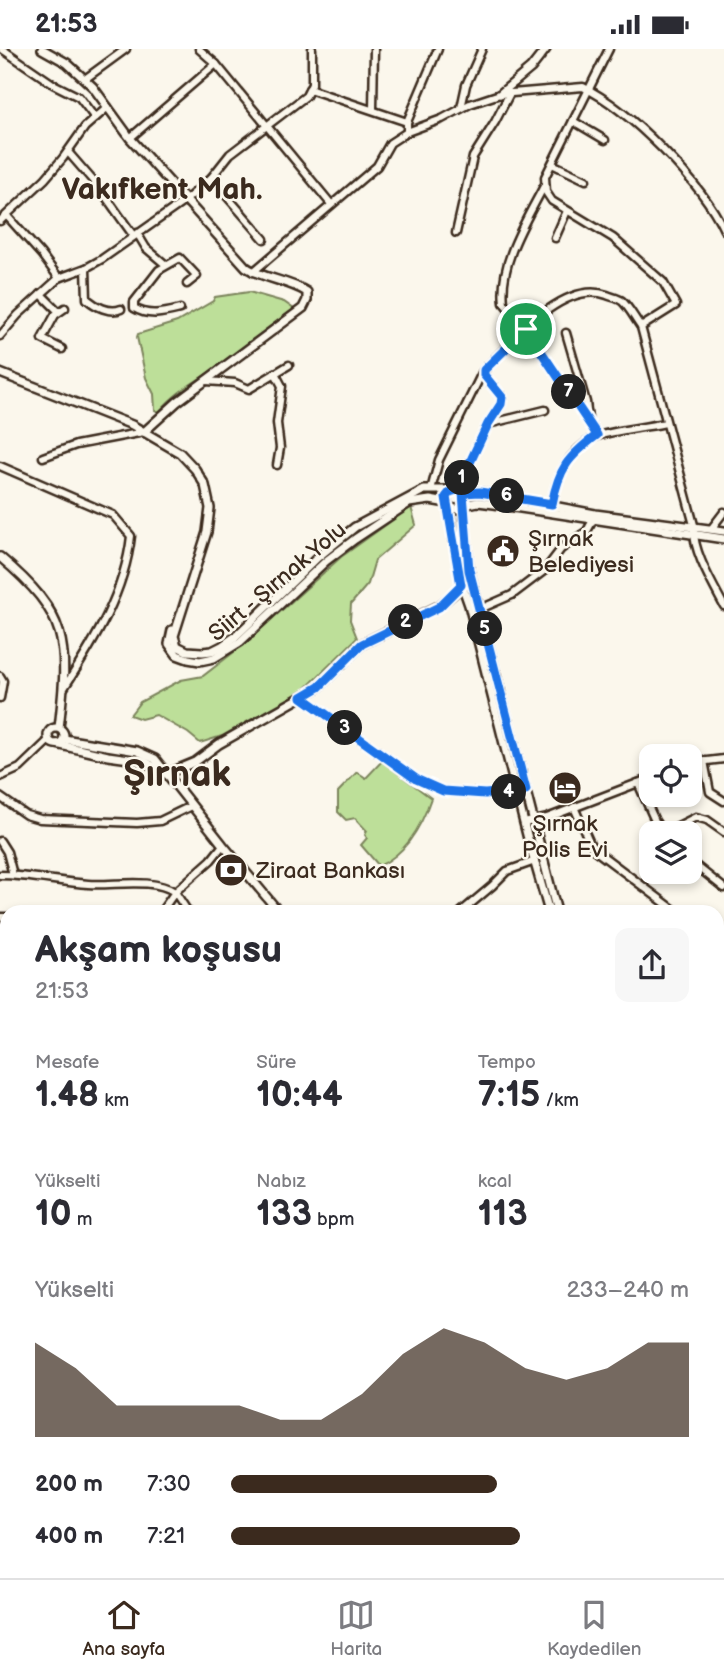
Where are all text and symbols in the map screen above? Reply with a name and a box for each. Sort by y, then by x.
text: 21:53 [35,9,97,40]
district label: Vakıfkent Mah. [62,172,263,208]
pin [496,299,556,359]
icon: arrive [507,310,545,348]
pin: 7 [552,375,586,409]
text: 7 [563,380,574,403]
pin: 1 [444,461,480,495]
text: 1 [458,466,466,489]
pin: 6 [490,479,524,513]
text: 6 [501,484,512,507]
street label: Siirt - Şırnak Yolu [203,516,352,647]
place label: Şırnak Belediyesi [528,525,634,579]
public building icon: Şırnak Belediyesi [484,532,522,570]
pin: 2 [388,605,424,639]
text: 2 [400,610,411,633]
pin: 5 [468,611,503,647]
text: 5 [479,617,490,640]
pin: 3 [328,711,362,745]
text: 3 [339,716,350,739]
map controls [639,744,702,884]
button: locate [639,744,702,807]
district label: Şırnak [123,753,231,797]
hotel icon: Şırnak Polis Evi [546,769,584,807]
pin: 4 [491,775,526,809]
text: 4 [503,780,514,803]
place label: Şırnak Polis Evi [522,810,608,864]
button: layers [639,821,702,884]
bank icon: Ziraat Bankası [212,851,250,889]
place label: Ziraat Bankası [255,857,405,885]
text: Akşam koşusu [35,928,282,973]
button: share [615,928,689,1002]
text: 21:53 [35,977,89,1005]
text: Mesafe [35,1051,99,1074]
text: Süre [256,1051,296,1074]
text: Tempo [478,1051,536,1074]
text: 1.48 [35,1074,99,1117]
text: 10:44 [256,1074,343,1117]
text: 7:15 [478,1074,540,1117]
text: km [99,1089,129,1112]
text: /km [540,1089,579,1112]
text: Yükselti [35,1170,100,1193]
text: Nabız [256,1170,306,1193]
text: kcal [478,1170,512,1193]
text: 10 [35,1193,72,1236]
text: 133 [256,1193,312,1236]
text: 113 [478,1193,528,1236]
text: m [72,1208,92,1231]
text: bpm [312,1208,355,1231]
text: Yükselti [35,1276,114,1304]
text: 233–240 m [566,1276,689,1304]
text: 200 m [35,1470,103,1498]
text: 7:30 [147,1470,191,1498]
text: 400 m [35,1522,103,1550]
text: 7:21 [147,1522,185,1550]
tab: Ana sayfa [82,1596,165,1661]
tab: Harita [330,1596,382,1661]
tab: Kaydedilen [547,1596,642,1661]

